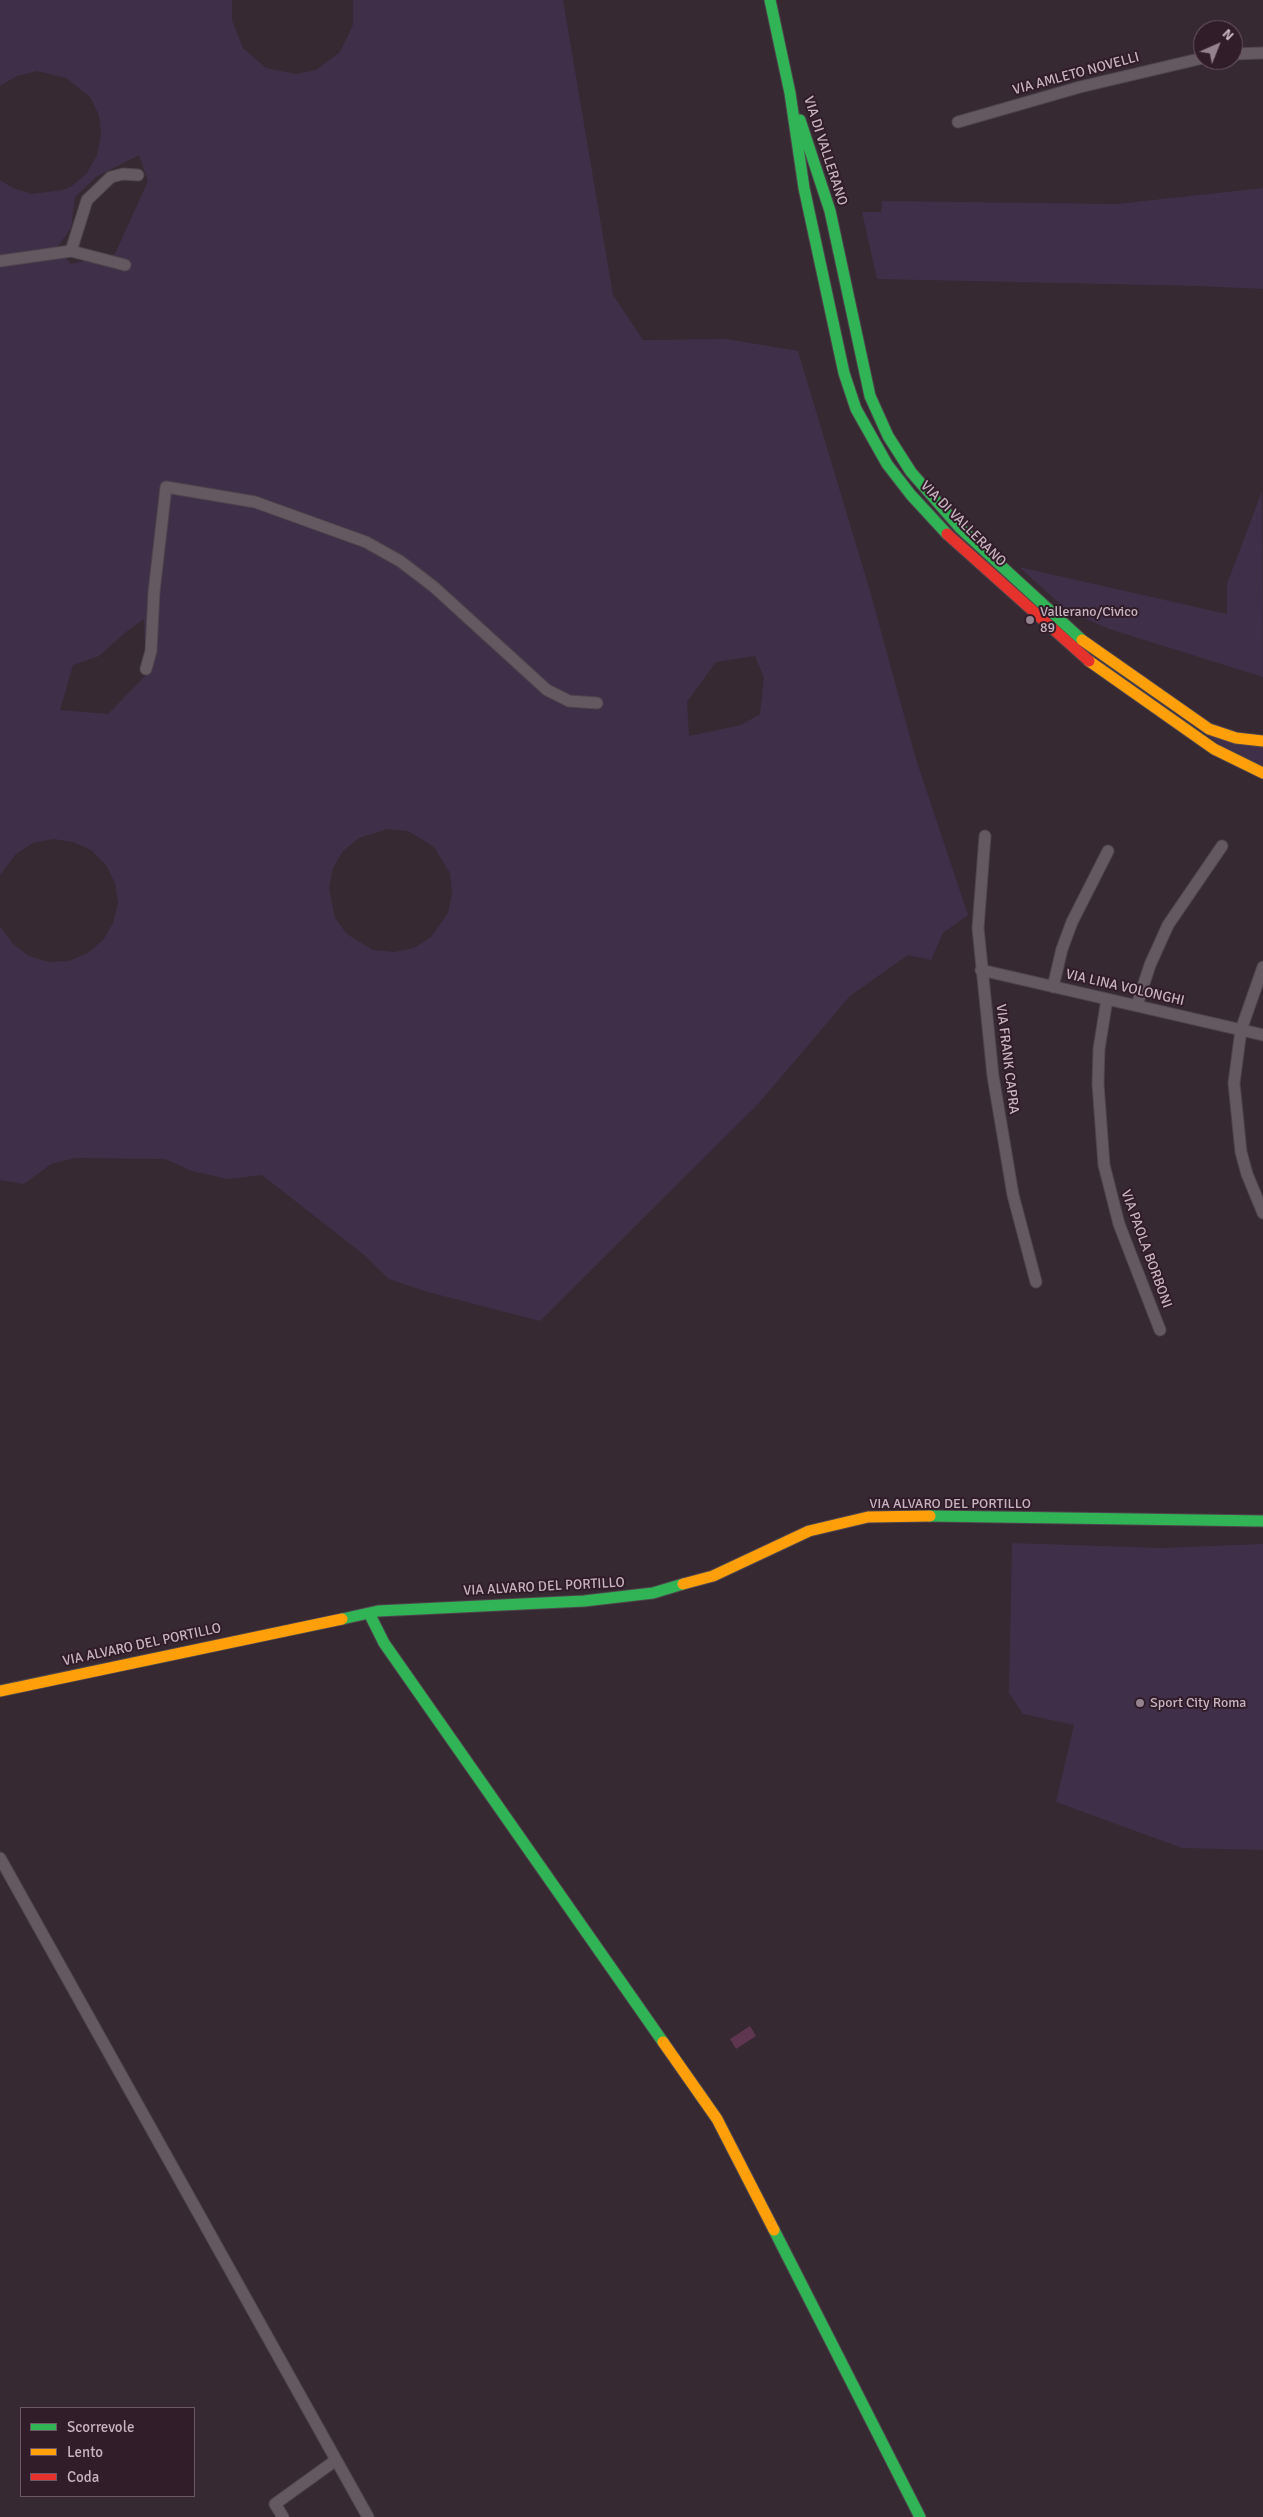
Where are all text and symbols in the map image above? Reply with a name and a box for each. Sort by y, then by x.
north arrow [1193,20,1243,70]
text: N [1219,25,1237,44]
street label: VIA AMLETO NOVELLI [1011,49,1141,99]
street label: VIA DI VALLERANO [799,94,851,208]
street label: VIA DI VALLERANO [917,478,1009,570]
place label: Vallerano/Civico 89 [1040,604,1138,636]
marker: Vallerano/Civico 89 [1024,614,1036,626]
street label: VIA LINA VOLONGHI [1064,966,1186,1010]
street label: VIA FRANK CAPRA [992,1003,1022,1115]
street label: VIA PAOLA BORBONI [1117,1188,1175,1310]
street label: VIA ALVARO DEL PORTILLO [869,1496,1031,1512]
street label: VIA ALVARO DEL PORTILLO [463,1574,625,1600]
street label: VIA ALVARO DEL PORTILLO [61,1620,223,1670]
place label: Sport City Roma [1150,1695,1246,1711]
marker: Sport City Roma [1134,1697,1146,1709]
legend [20,2407,195,2497]
text: Scorrevole [67,2418,134,2436]
text: Lento [67,2443,103,2461]
text: Coda [67,2468,99,2486]

